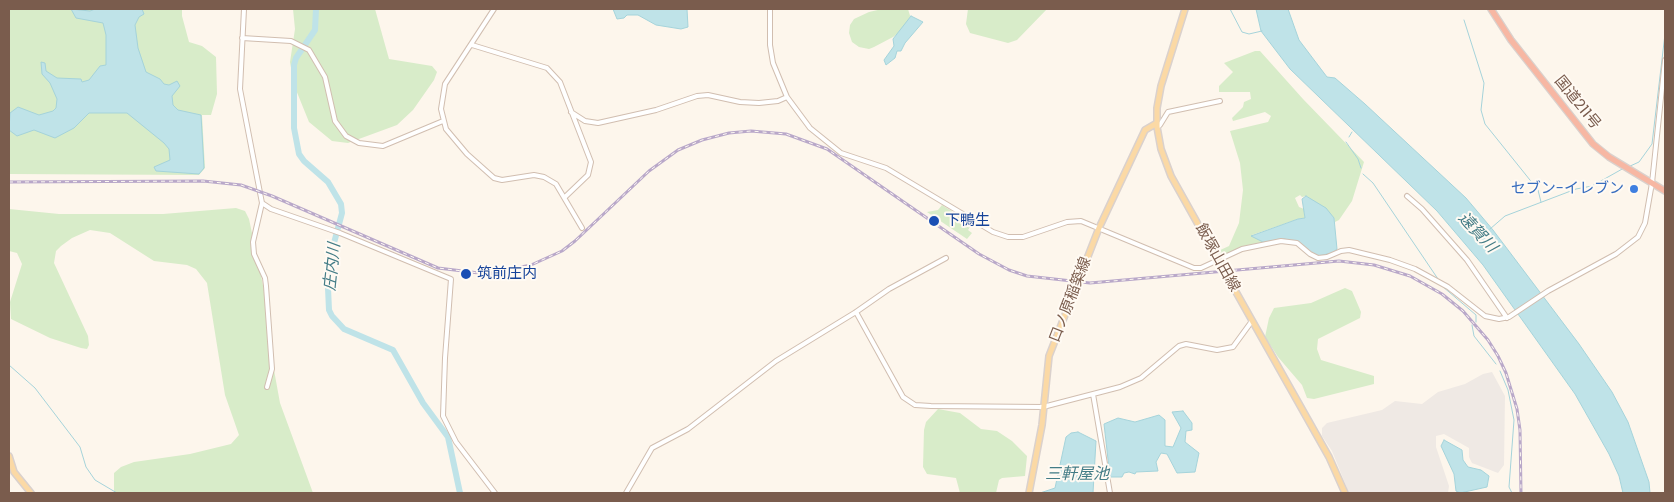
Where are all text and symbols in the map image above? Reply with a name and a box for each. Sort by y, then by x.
street label: 国道211号 [1550,73,1604,133]
place label: セブン-イレブン [1511,180,1624,198]
marker: セブン-イレブン [1628,183,1640,195]
water label: 遠賀川 [1454,209,1500,257]
place label: 下鴨生 [945,212,990,230]
marker: 下鴨生 [927,214,941,228]
street label: 飯塚山田線 [1191,221,1243,295]
water label: 庄内川 [321,242,345,292]
street label: 口ノ原稲築線 [1046,255,1096,345]
place label: 筑前庄内 [477,265,537,283]
marker: 筑前庄内 [459,267,473,281]
water label: 三軒屋池 [1045,465,1109,485]

